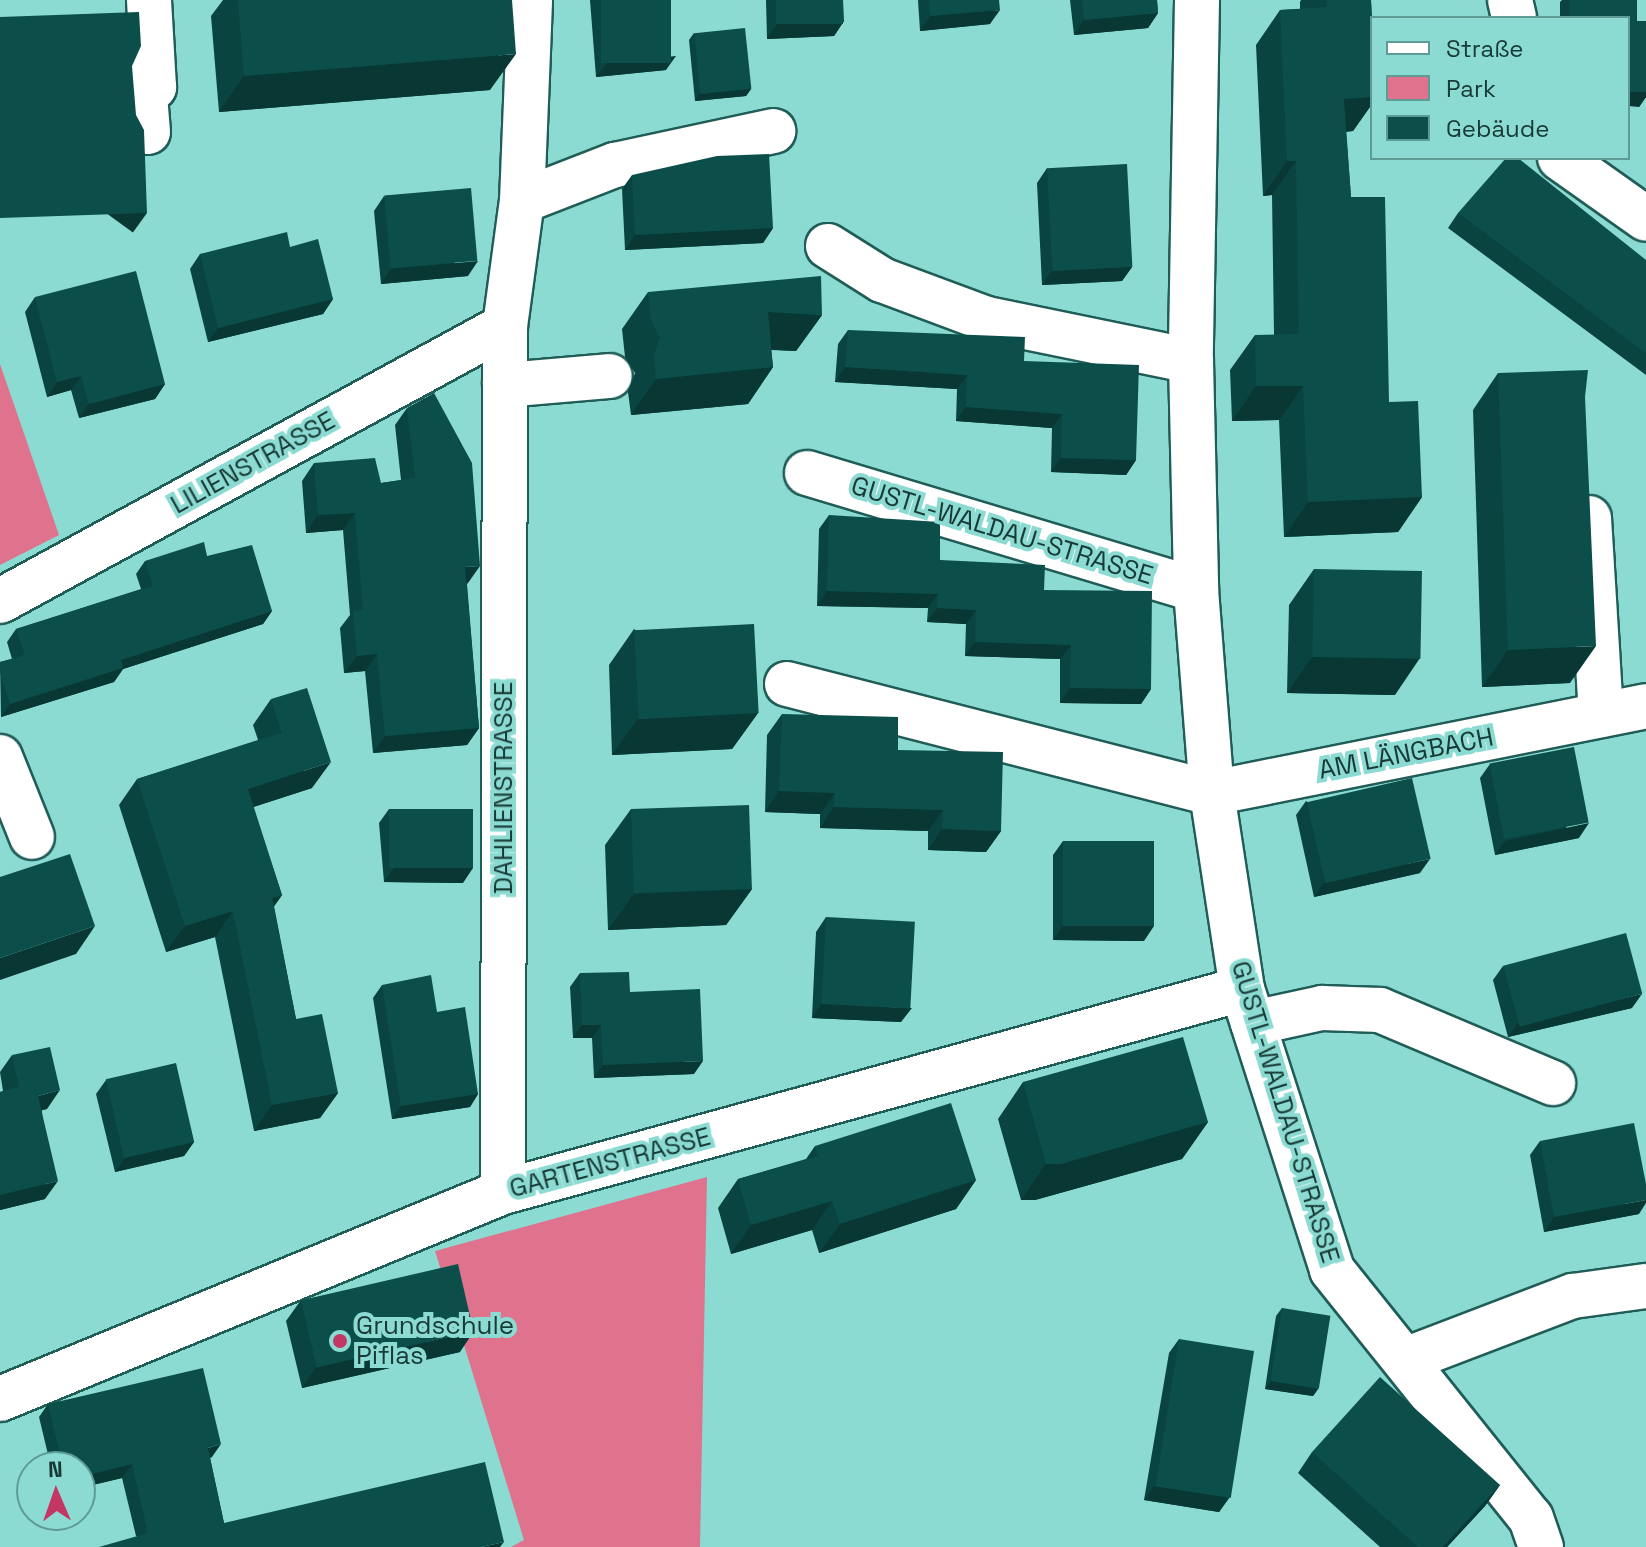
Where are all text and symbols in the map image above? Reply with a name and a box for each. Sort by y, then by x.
legend [1370,16,1630,160]
text: Straße [1446,33,1523,64]
text: Park [1446,73,1496,104]
text: Gebäude [1446,113,1549,144]
street label: LILIENSTRASSE [166,405,340,521]
street label: GUSTL-WALDAU-STRASSE [847,470,1157,592]
street label: DAHLIENSTRASSE [488,682,520,894]
street label: AM LÄNGBACH [1316,722,1496,786]
street label: GUSTL-WALDAU-STRASSE [1224,957,1346,1267]
street label: GARTENSTRASSE [506,1121,714,1205]
place label: Grundschule Piflas [356,1310,514,1372]
marker: Grundschule Piflas [331,1332,349,1350]
north arrow [16,1451,96,1531]
text: N [47,1455,63,1483]

